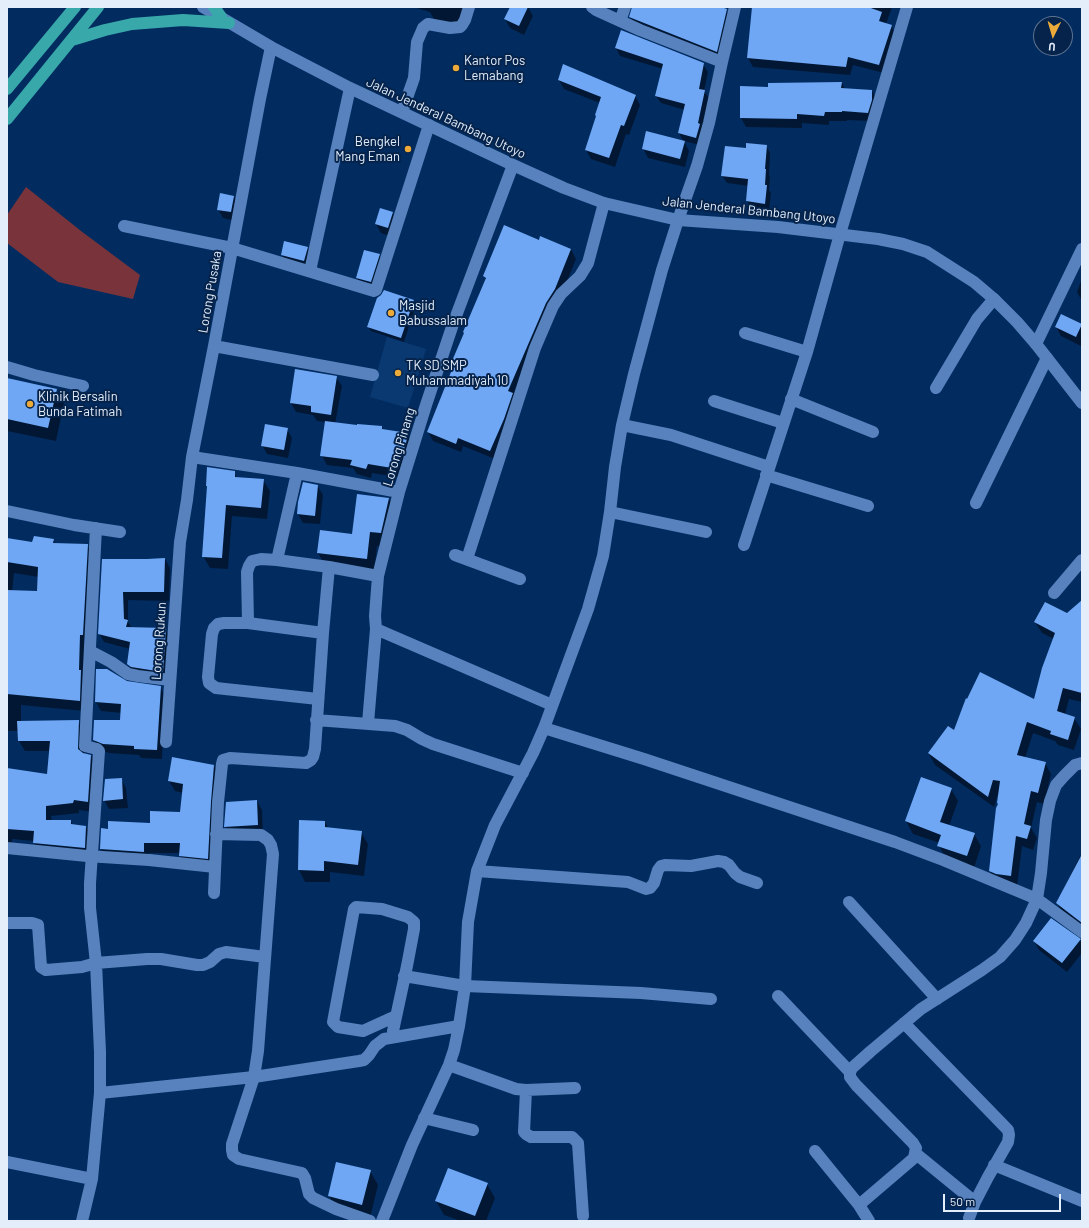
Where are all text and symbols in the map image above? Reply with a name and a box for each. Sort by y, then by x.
north arrow [1033,16,1073,56]
text: U [1048,41,1056,54]
place label: Kantor Pos Lemabang [464,53,525,84]
marker: Kantor Pos Lemabang [451,63,461,73]
street label: Jalan Jenderal Bambang Utoyo [364,74,528,162]
place label: Bengkel Mang Eman [335,134,400,165]
marker: Bengkel Mang Eman [403,144,413,154]
street label: Jalan Jenderal Bambang Utoyo [662,193,836,227]
street label: Lorong Pusaka [195,250,225,334]
place label: Masjid Babussalam [399,298,467,329]
marker: Masjid Babussalam [386,308,396,318]
place label: TK SD SMP Muhammadiyah 10 [406,358,508,389]
marker: TK SD SMP Muhammadiyah 10 [393,368,403,378]
place label: Klinik Bersalin Bunda Fatimah [38,389,122,420]
marker: Klinik Bersalin Bunda Fatimah [25,399,35,409]
street label: Lorong Pinang [380,406,418,488]
street label: Lorong Rukun [148,601,170,681]
scale bar [945,1186,1063,1212]
text: 50 m [950,1194,975,1208]

